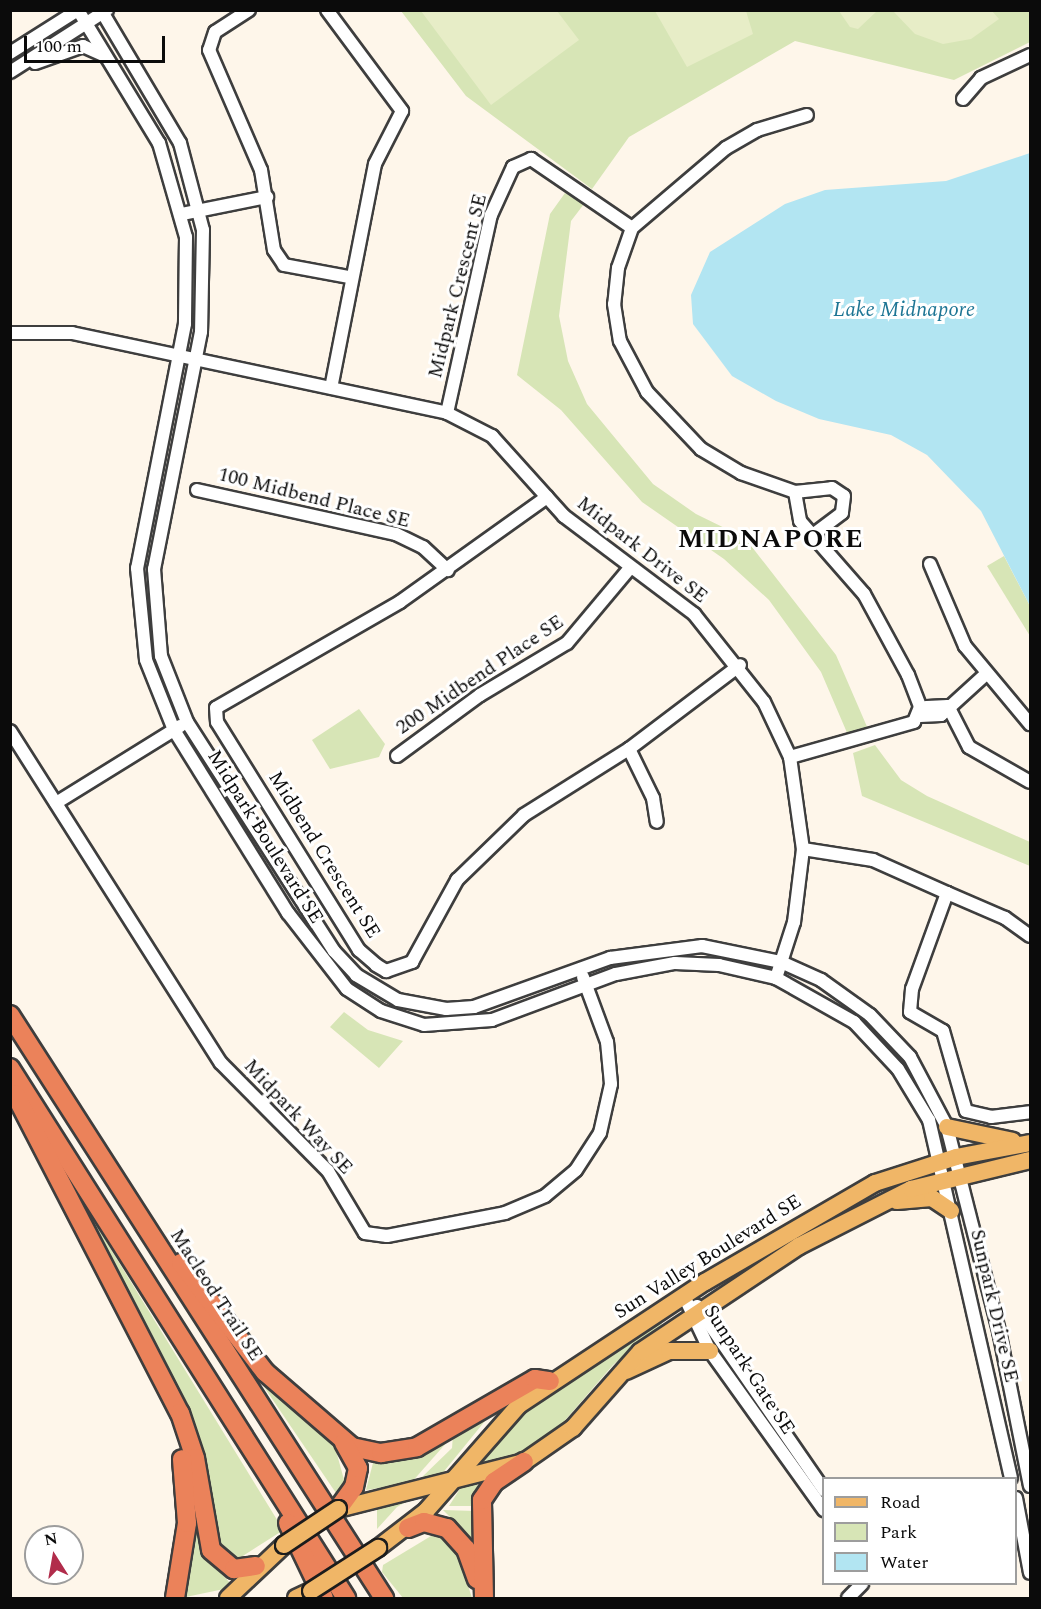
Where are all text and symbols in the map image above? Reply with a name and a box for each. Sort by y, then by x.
scale bar [27,24,168,62]
text: 100 m [35,33,82,60]
street label: Midpark Crescent SE [423,191,493,381]
water label: Lake Midnapore [833,297,975,323]
street label: 100 Midbend Place SE [216,463,412,533]
street label: Midpark Drive SE [572,491,712,609]
district label: MIDNAPORE [678,524,864,556]
street label: 200 Midbend Place SE [392,610,568,740]
street label: Midpark Boulevard SE [202,746,328,928]
street label: Midbend Crescent SE [263,767,385,943]
street label: Midpark Way SE [238,1054,358,1180]
street label: Sun Valley Boulevard SE [610,1190,806,1324]
street label: Macleod Trail SE [164,1224,268,1366]
street label: Sunpark Drive SE [965,1227,1023,1385]
street label: Sunpark Gate SE [698,1301,800,1439]
legend [822,1477,1017,1585]
text: Road [880,1489,921,1516]
text: Park [880,1519,917,1546]
north arrow [24,1525,84,1585]
text: N [42,1526,60,1552]
text: Water [880,1549,928,1576]

